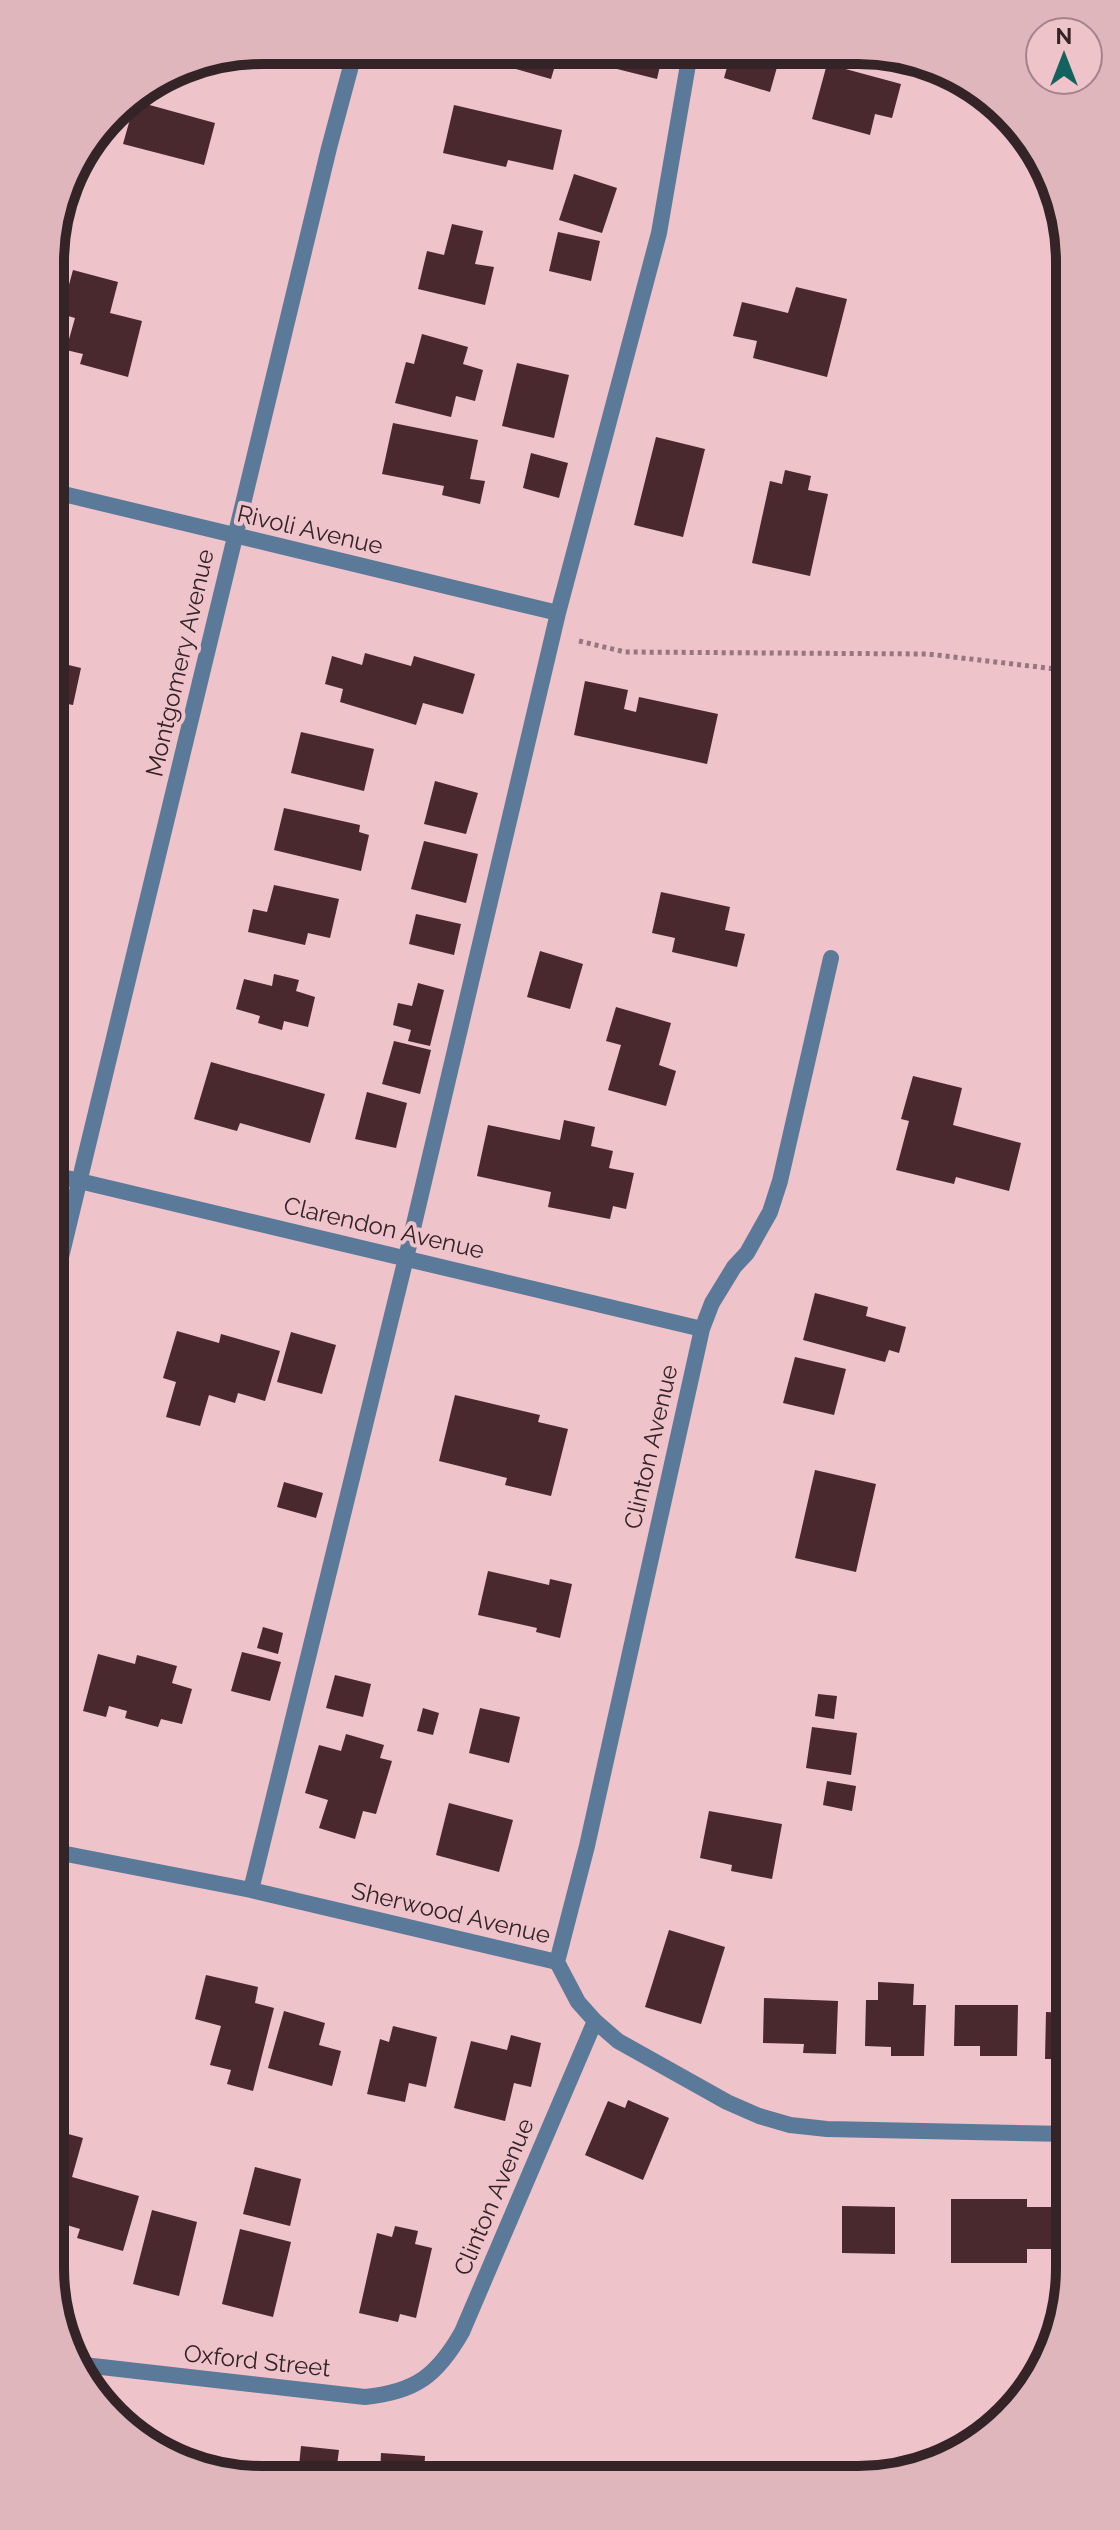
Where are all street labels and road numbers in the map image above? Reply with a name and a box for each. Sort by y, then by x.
street label: Rivoli Avenue [234,499,386,560]
street label: Montgomery Avenue [139,546,220,779]
street label: Clarendon Avenue [281,1190,487,1265]
street label: Clinton Avenue [618,1362,684,1532]
street label: Sherwood Avenue [349,1876,553,1950]
street label: Clinton Avenue [447,2114,540,2280]
street label: Oxford Street [182,2338,332,2383]

